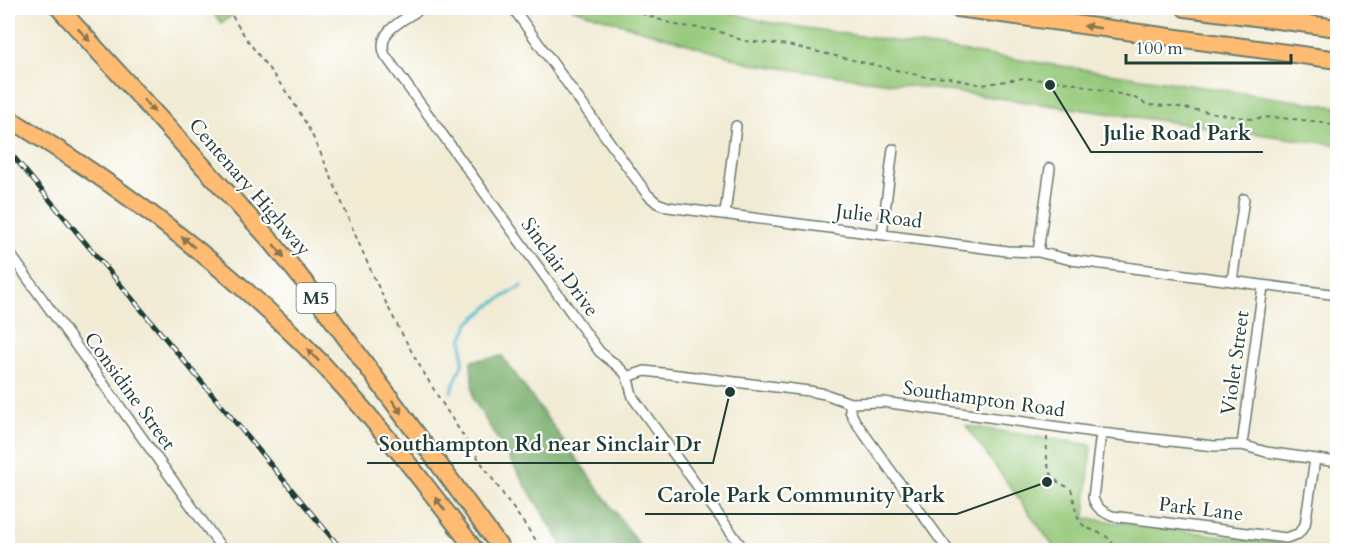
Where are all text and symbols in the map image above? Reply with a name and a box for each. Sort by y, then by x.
one-way arrow [1083,23,1102,32]
scale bar [1126,27,1291,65]
one-way arrow [77,28,91,42]
text: 100 m [1135,36,1183,61]
one-way arrow [142,98,156,112]
street label: Centenary Highway [183,112,318,262]
callout: Julie Road Park [1091,113,1263,152]
text: Julie Road Park [1100,119,1251,148]
street label: Julie Road [831,197,924,235]
street label: Sinclair Drive [515,212,605,322]
one-way arrow [180,236,196,249]
one-way arrow [273,243,286,259]
road number: M5 [296,283,336,313]
street label: Violet Street [1214,308,1256,417]
street label: Considine Street [78,326,182,456]
one-way arrow [306,348,320,363]
street label: Southampton Road [901,374,1067,424]
one-way arrow [390,399,402,414]
callout: Southampton Rd near Sinclair Dr [367,424,713,463]
text: Southampton Rd near Sinclair Dr [379,430,702,459]
callout: Carole Park Community Park [645,475,957,514]
text: Carole Park Community Park [657,481,945,510]
street label: Park Lane [1157,490,1245,528]
one-way arrow [434,496,446,511]

